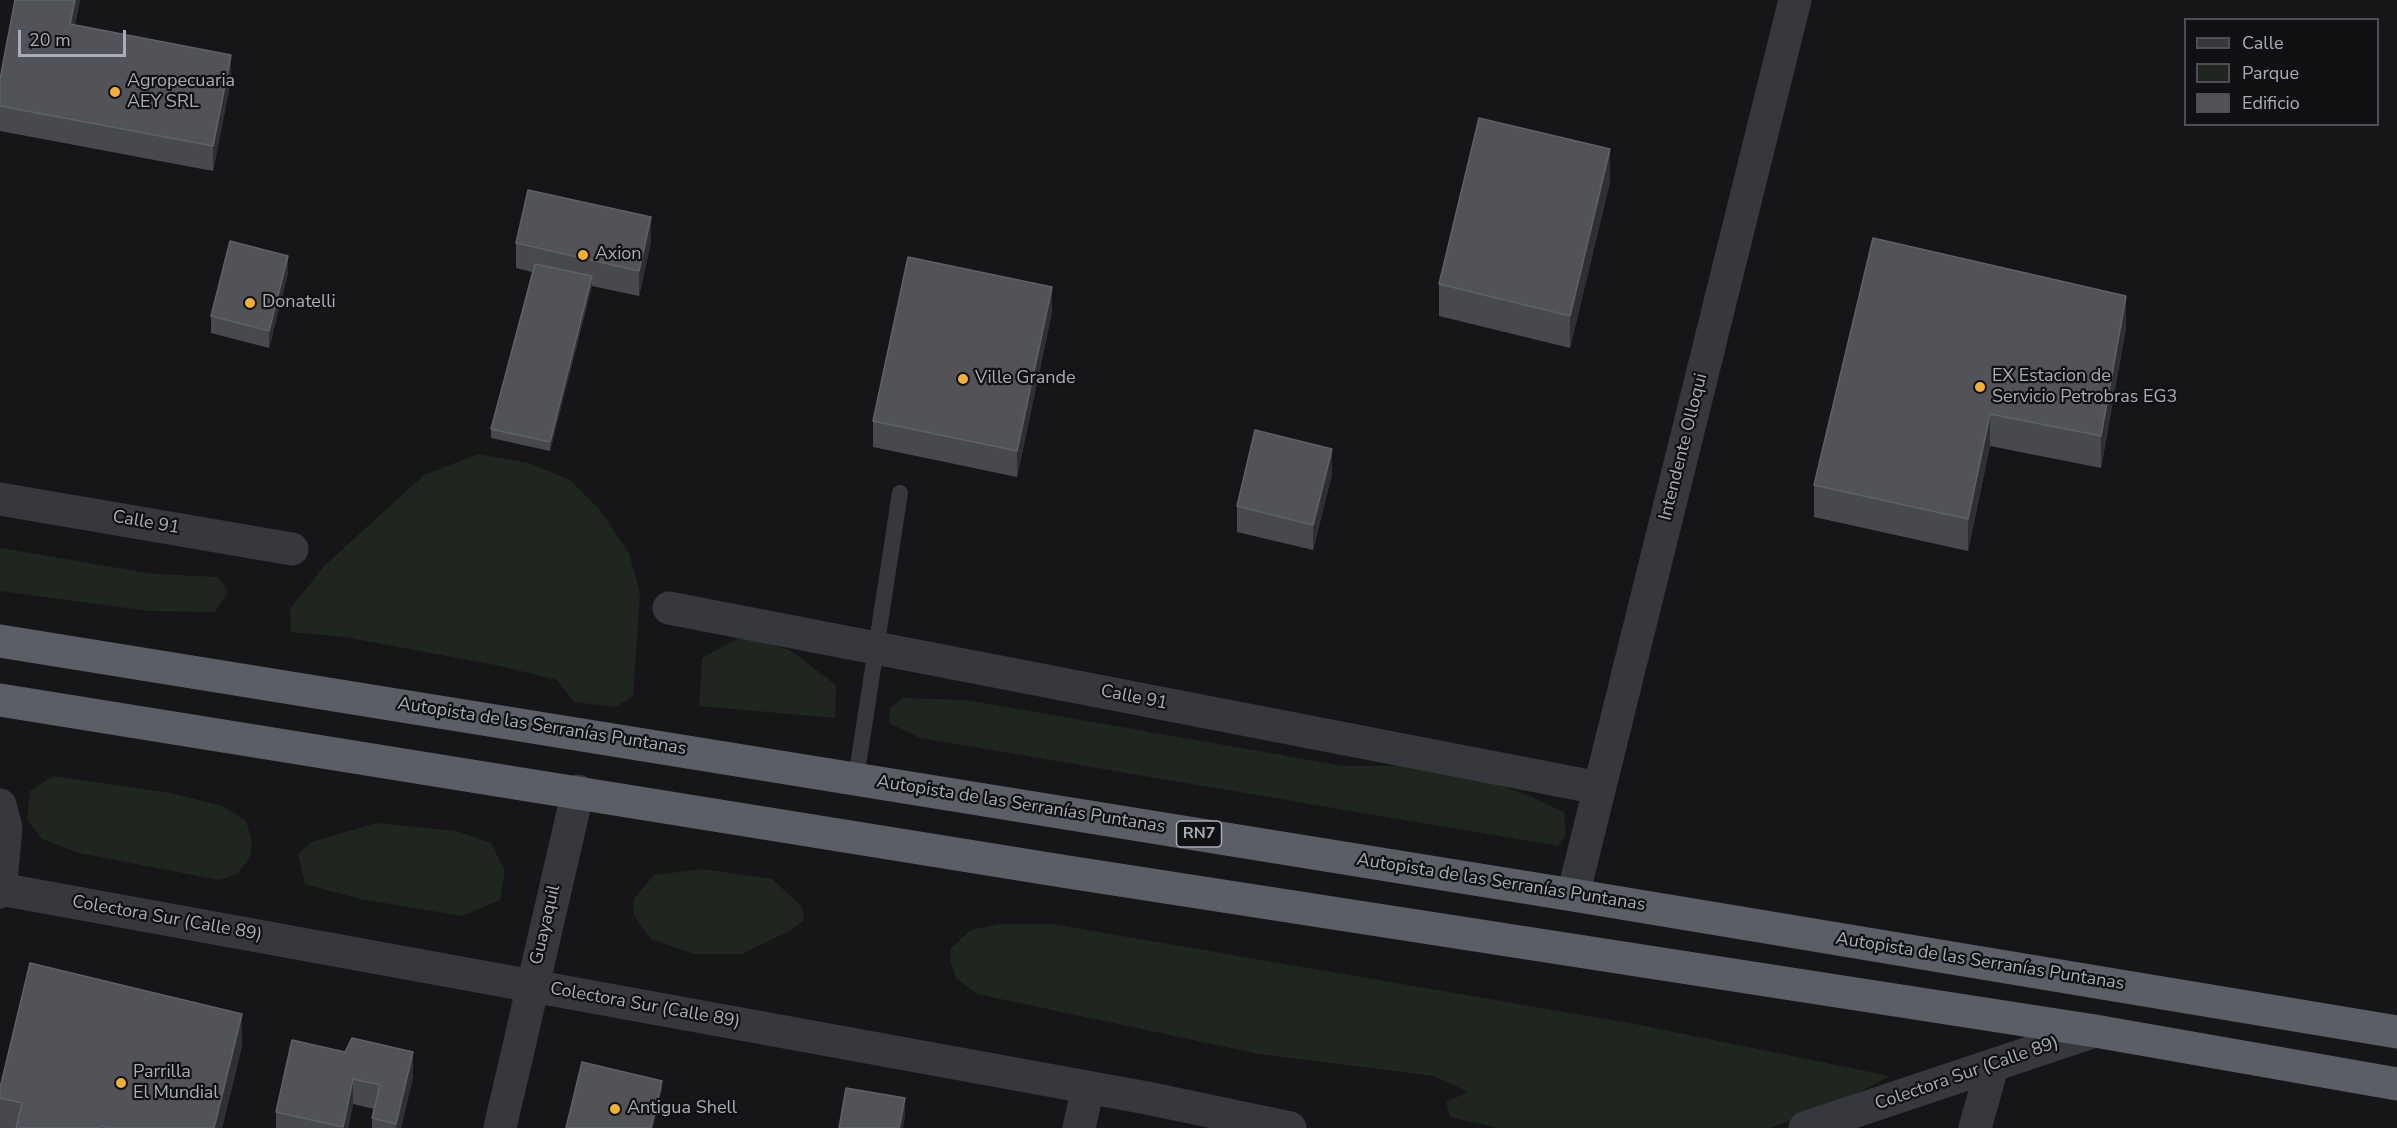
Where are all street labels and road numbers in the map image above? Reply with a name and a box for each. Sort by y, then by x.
street label: Intendente Olloqui [1655,371,1713,523]
street label: Calle 91 [111,506,181,540]
street label: Calle 91 [1099,681,1169,715]
street label: Autopista de las Serranías Puntanas [396,693,688,761]
street label: Autopista de las Serranías Puntanas [875,771,1167,839]
road number: RN7 [1176,821,1222,847]
street label: Autopista de las Serranías Puntanas [1355,849,1647,917]
street label: Guayaquil [526,883,566,967]
street label: Colectora Sur (Calle 89) [70,892,264,946]
street label: Autopista de las Serranías Puntanas [1834,928,2126,996]
street label: Colectora Sur (Calle 89) [548,979,742,1033]
street label: Colectora Sur (Calle 89) [1872,1032,2062,1116]

